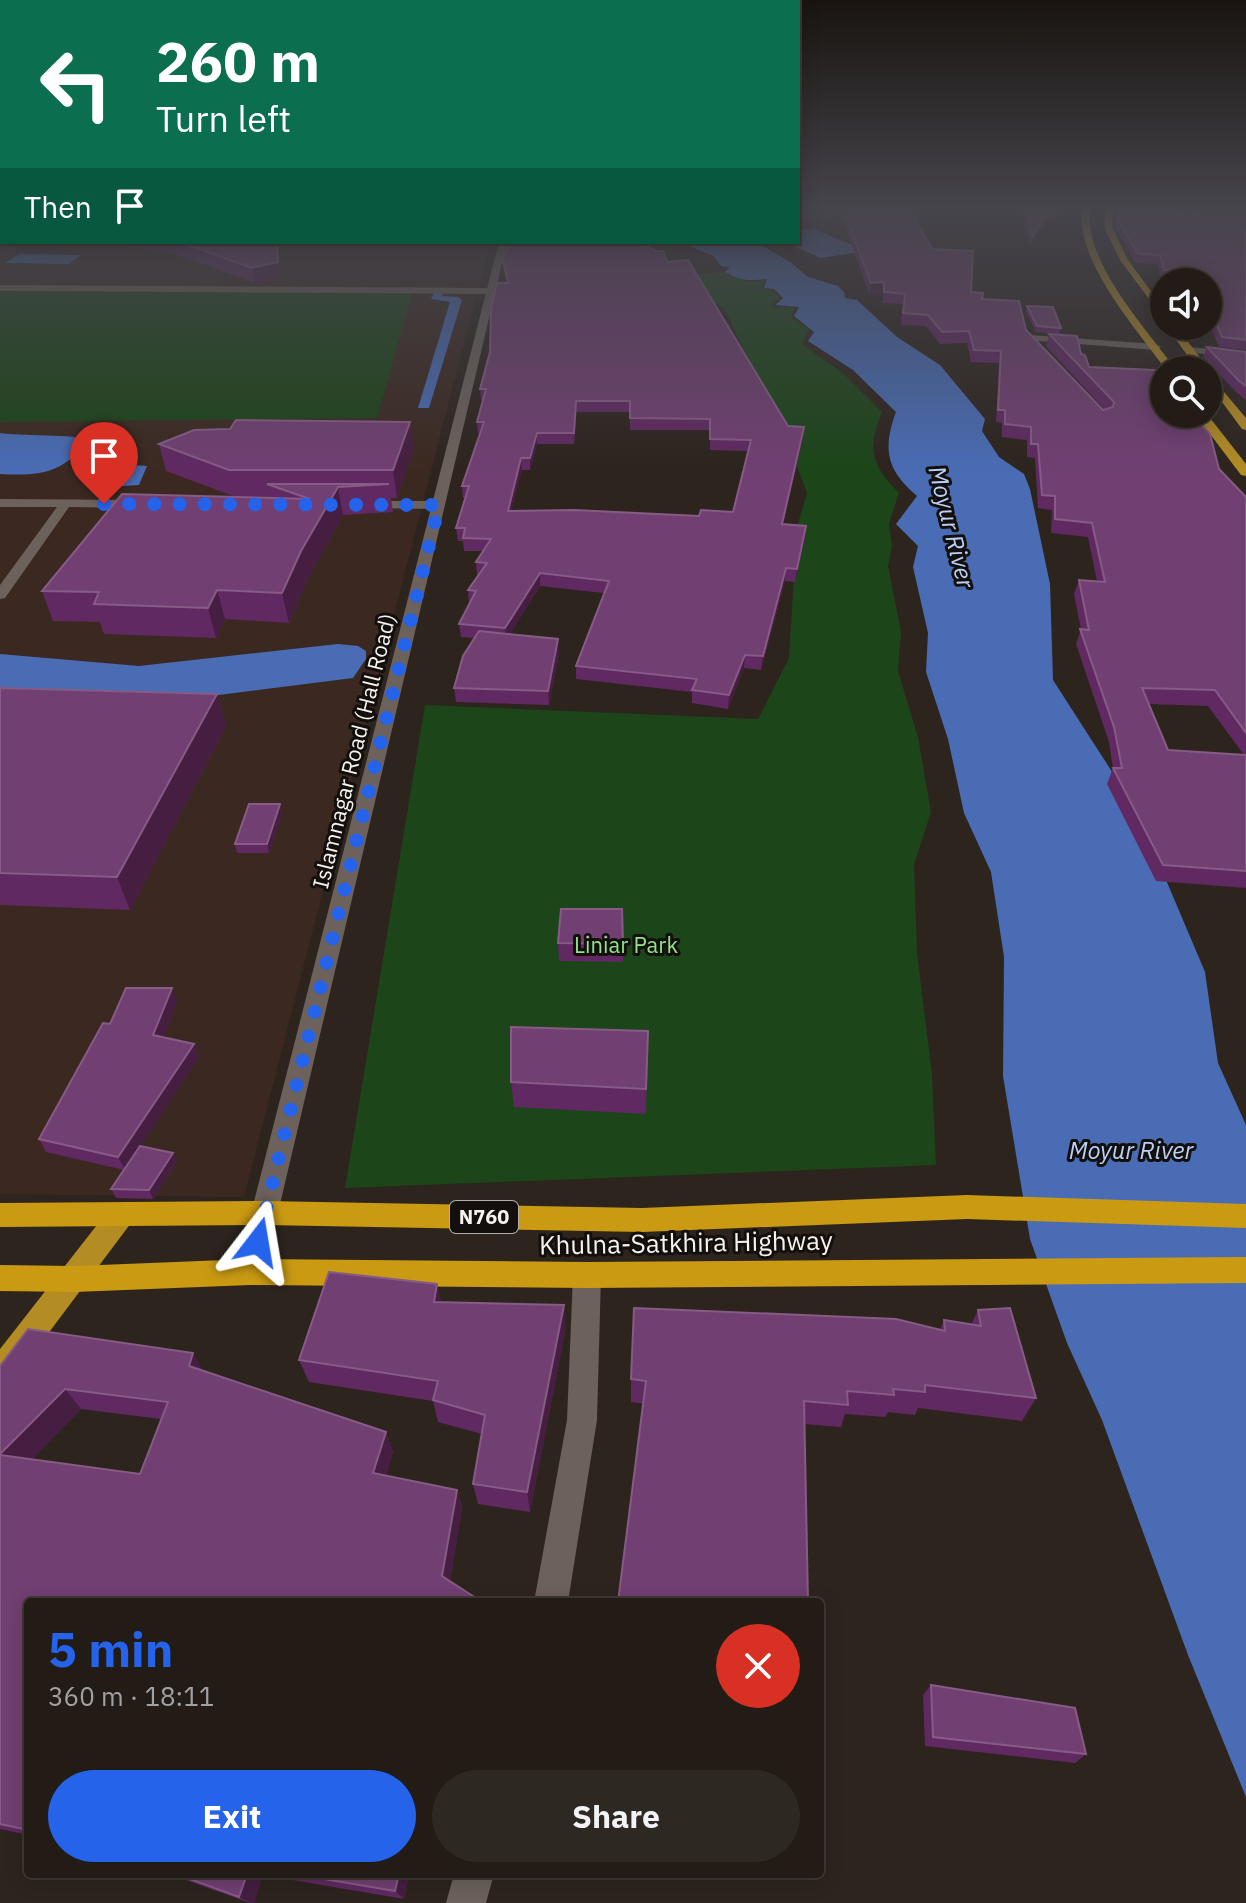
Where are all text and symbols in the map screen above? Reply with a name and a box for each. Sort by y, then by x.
text: 260 m [156,25,320,97]
icon: left [24,32,128,136]
text: Turn left [156,95,291,142]
icon: arrive [108,184,152,228]
text: Then [24,187,92,226]
map controls [1150,268,1222,428]
button: sound [1150,268,1222,340]
button: search [1150,356,1222,428]
pin [70,422,138,504]
icon: arrive [82,434,126,478]
water label: Moyur River [921,462,983,592]
street label: Islamnagar Road (Hall Road) [305,610,402,892]
park label: Liniar Park [574,930,678,959]
water label: Moyur River [1069,1134,1195,1166]
position arrow [216,1200,300,1284]
road number: N760 [450,1201,518,1233]
street label: Khulna-Satkhira Highway [539,1222,833,1262]
text: 5 min [48,1618,173,1680]
button: close [716,1624,800,1708]
text: 360 m · 18:11 [48,1679,214,1713]
button: Exit [48,1770,416,1862]
button: Share [432,1770,800,1862]

